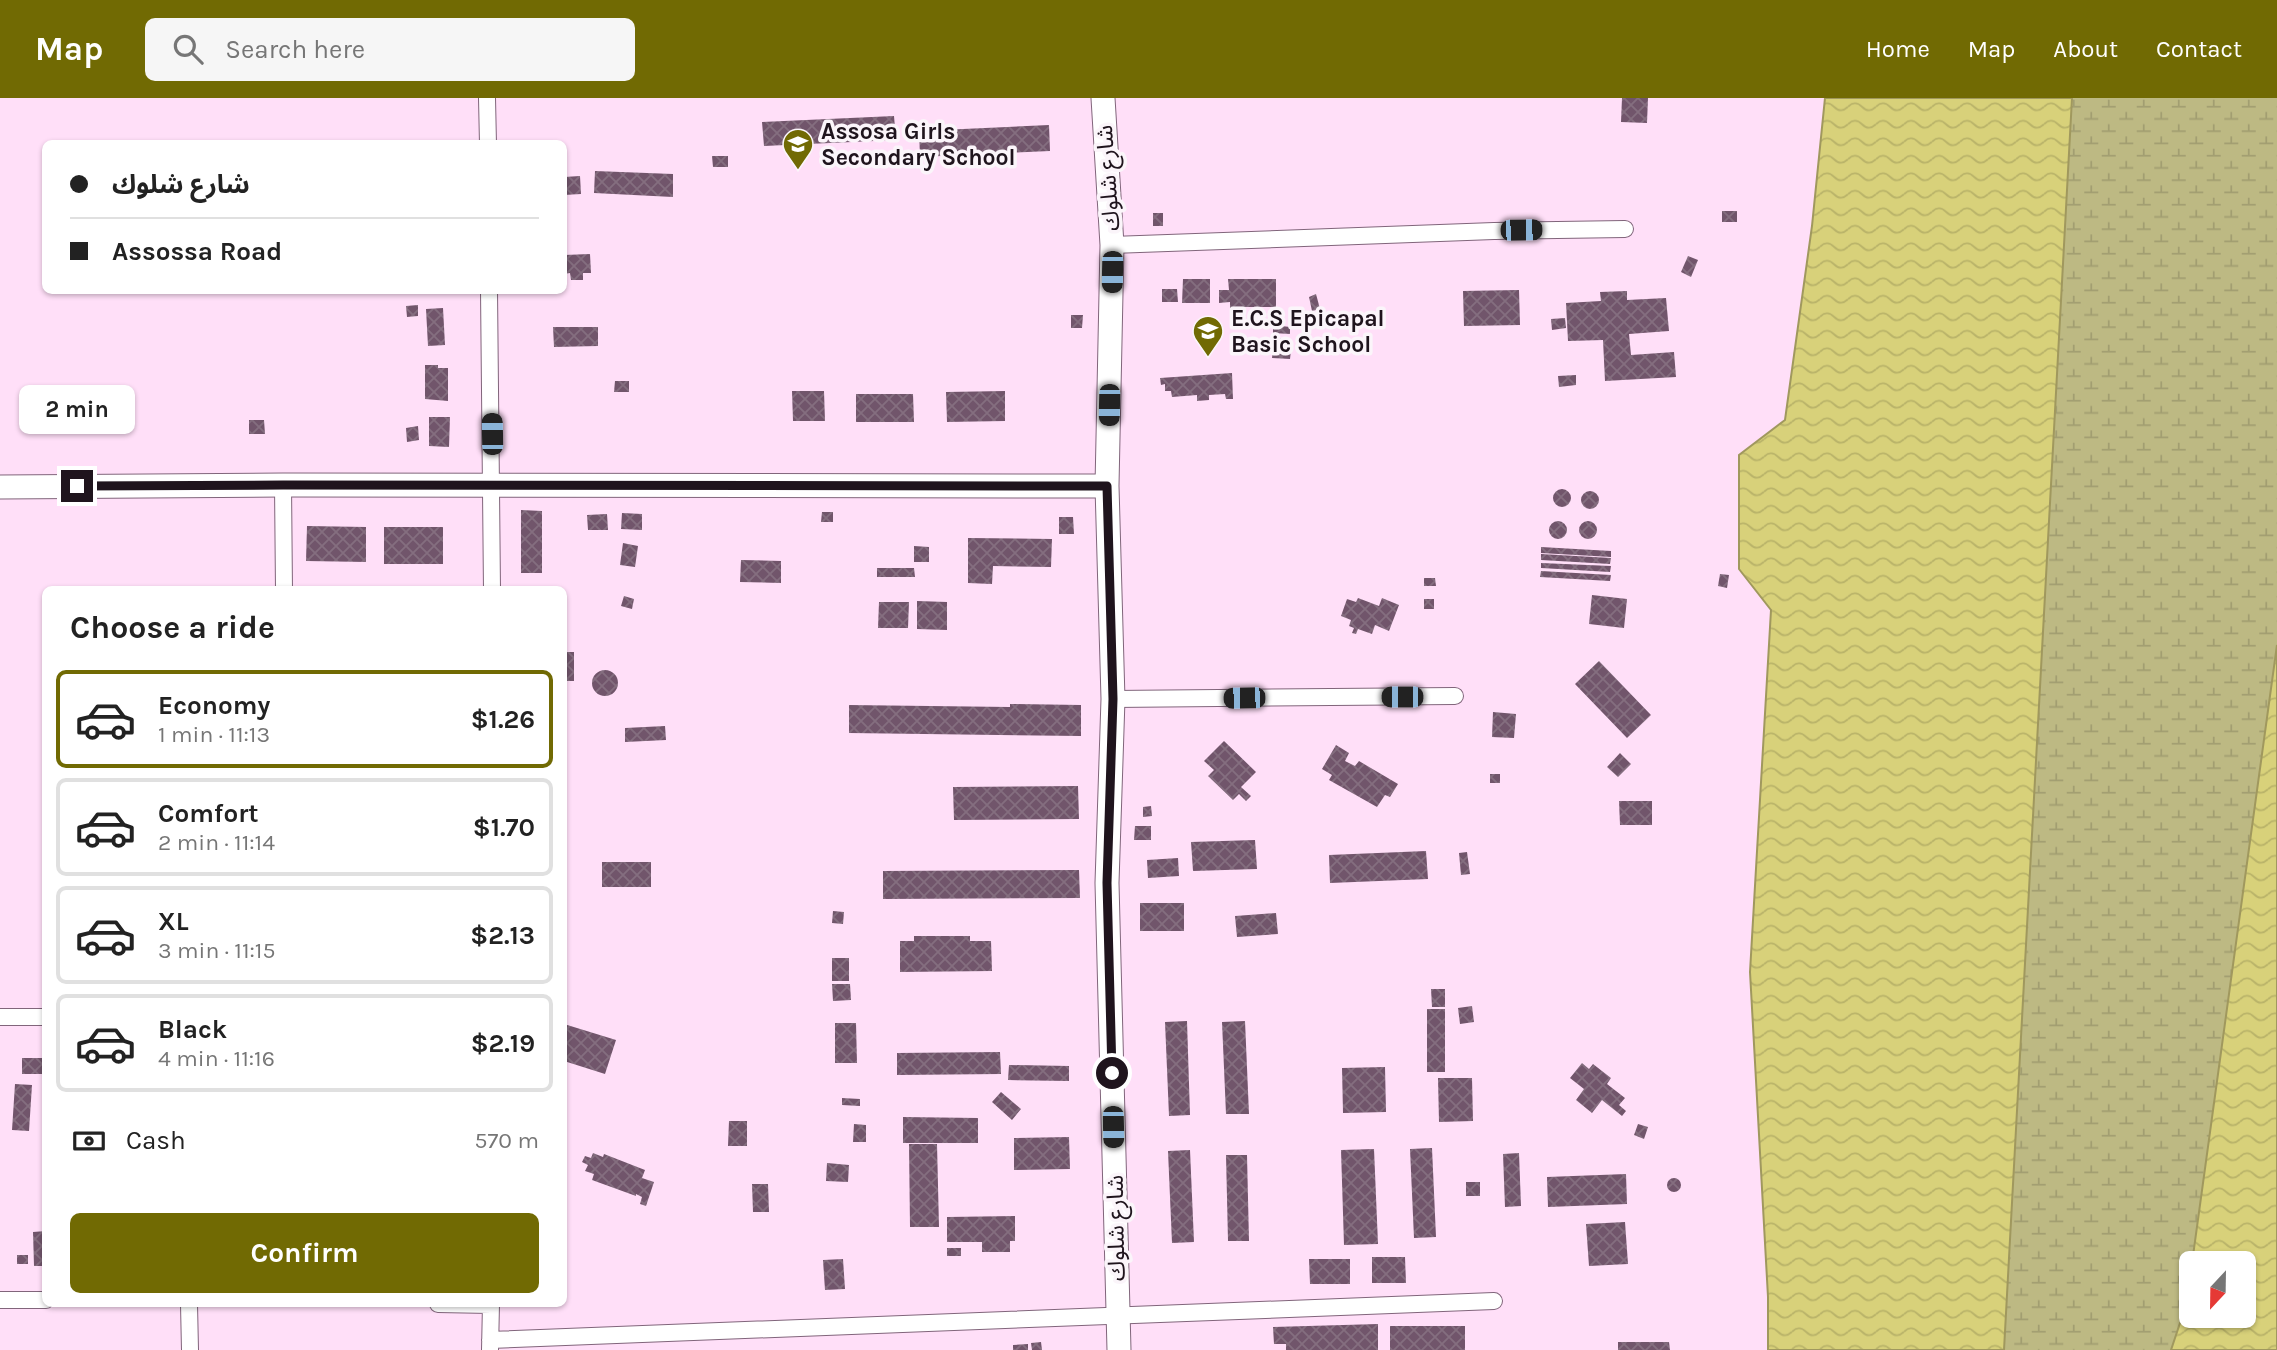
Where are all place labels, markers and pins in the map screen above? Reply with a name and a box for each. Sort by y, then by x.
place label: Assosa Girls Secondary School [821,118,1016,171]
school or university icon: Assosa Girls Secondary School [781,127,815,171]
place label: E.C.S Epicapal Basic School [1231,305,1385,358]
school or university icon: E.C.S Epicapal Basic School [1191,314,1225,358]

